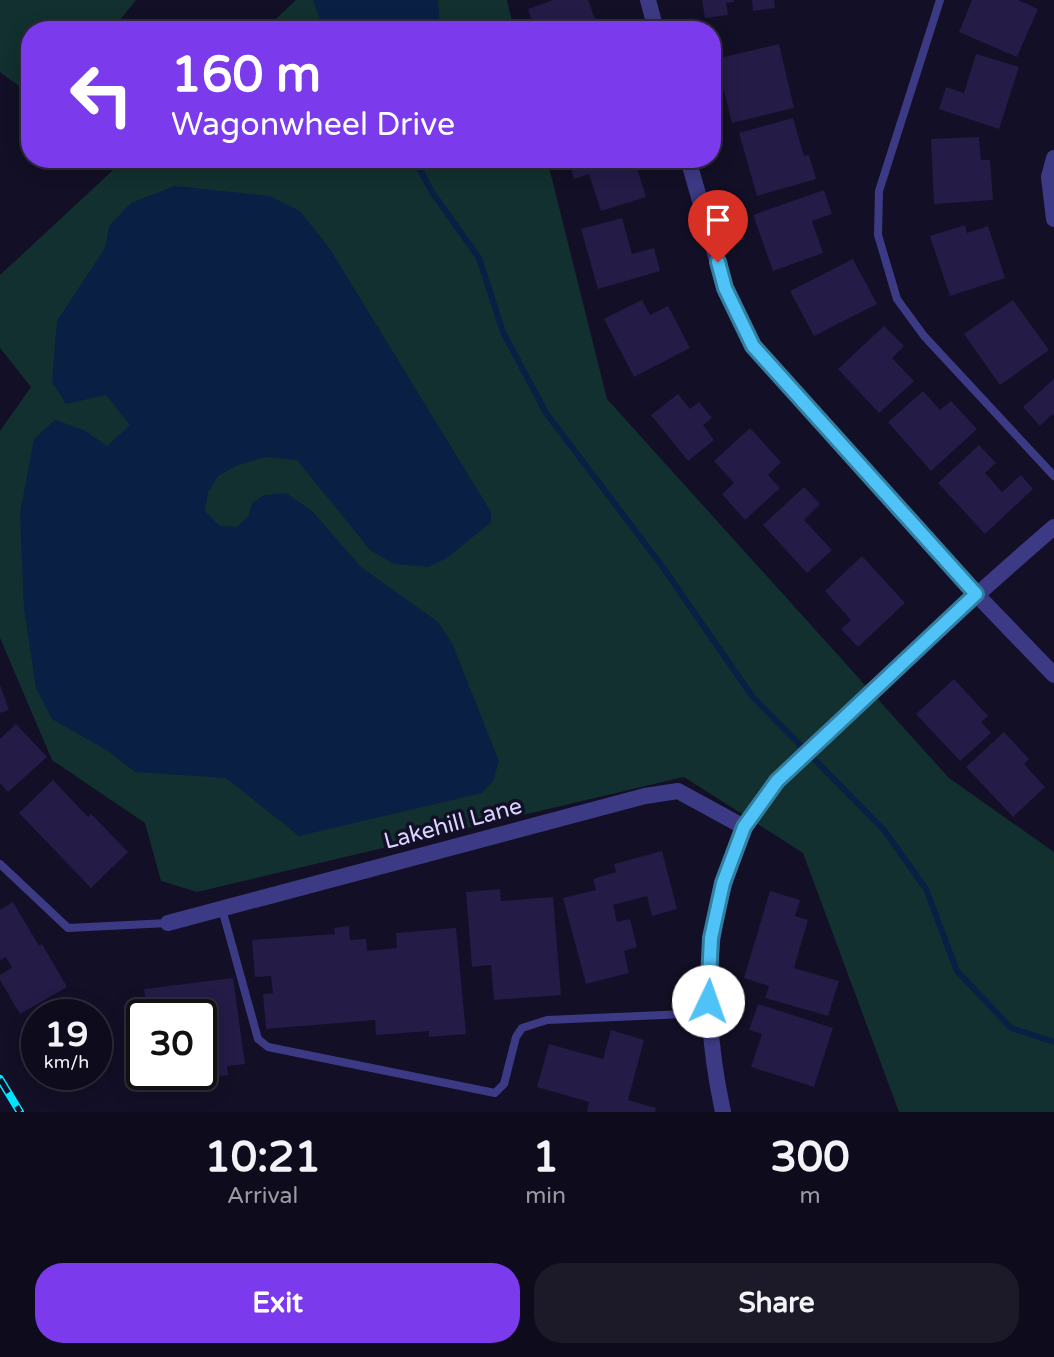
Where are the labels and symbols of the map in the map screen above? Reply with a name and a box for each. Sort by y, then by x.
pin [688,190,748,262]
street label: Lakehill Lane [381,792,525,856]
position arrow [671,964,745,1038]
speed limit sign: 30 [126,999,217,1090]

